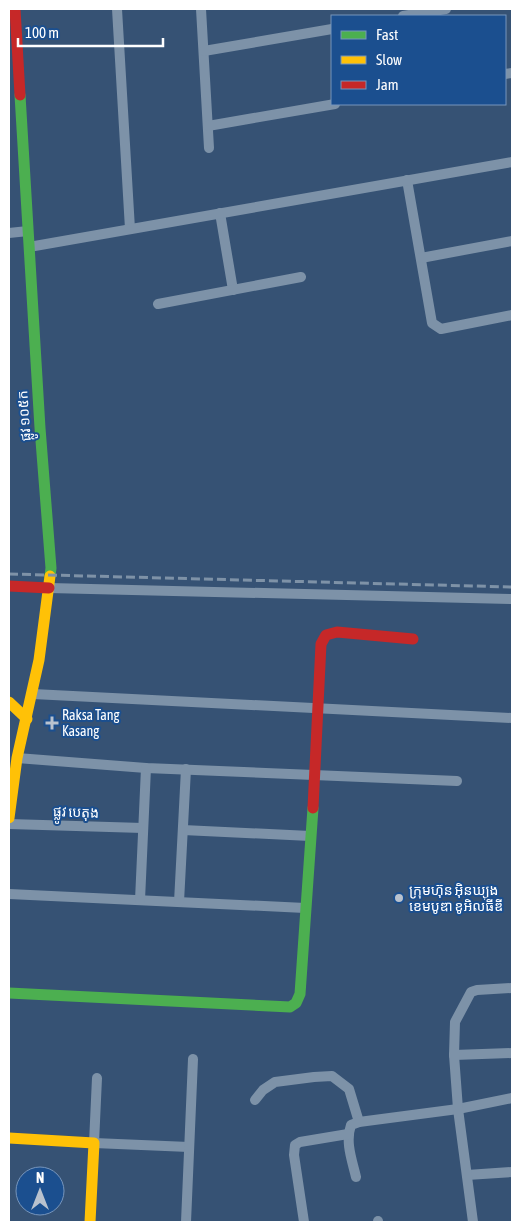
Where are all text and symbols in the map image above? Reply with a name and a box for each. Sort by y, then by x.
scale bar [18,15,162,47]
legend [331,15,506,105]
text: 100 m [25,24,59,41]
text: Fast [376,26,398,43]
text: Slow [376,51,402,68]
text: Jam [376,76,399,93]
street label: ផ្លូវ ១០៥ក [14,390,38,442]
place label: Raksa Tang Kasang [62,707,120,739]
marker: Raksa Tang Kasang [46,717,58,729]
street label: ផ្លូវ បេតុង [53,803,99,825]
place label: ក្រុមហ៊ុន អ៊ិនឃ្យុង ខេមបូឌា ខូអិលធីឌី [409,882,503,914]
marker: ក្រុមហ៊ុន អ៊ិនឃ្យុង ខេមបូឌា ខូអិលធីឌី [393,892,405,904]
north arrow [15,1166,65,1216]
text: N [36,1170,44,1186]

